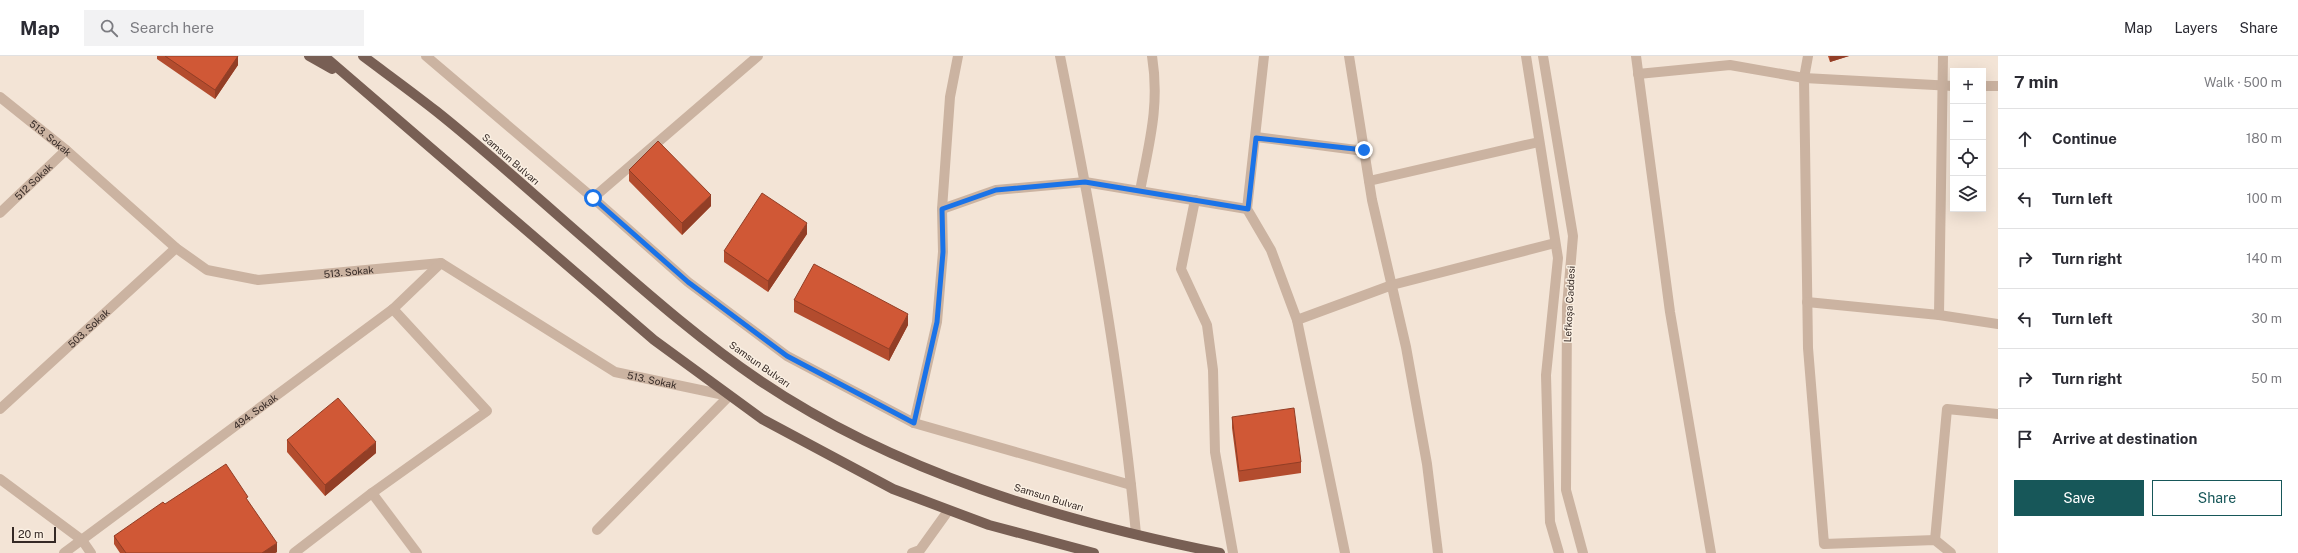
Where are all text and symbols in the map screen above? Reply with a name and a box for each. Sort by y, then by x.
search box [84,10,364,46]
text: Map [20,17,60,39]
icon: search [98,17,120,39]
text: Search here [130,19,214,36]
text: Map [2124,20,2152,36]
text: Layers [2174,20,2218,36]
text: Share [2240,20,2278,36]
map controls [1950,68,1986,212]
button: + [1950,68,1986,104]
text: 7 min [2014,72,2058,92]
text: Walk · 500 m [2204,75,2282,90]
button: − [1950,104,1986,140]
street label: 513. Sokak [27,117,74,158]
icon: ahead [2014,128,2036,150]
text: Continue [2052,130,2117,147]
street label: Samsun Bulvarı [480,131,542,187]
text: 180 m [2246,131,2282,146]
button: locate [1950,140,1986,176]
route end [1355,141,1373,159]
street label: 512 Sokak [12,160,55,202]
button: layers [1950,176,1986,212]
icon: left [2014,188,2036,210]
route start [584,189,602,207]
text: Turn left [2052,190,2113,207]
text: 100 m [2246,191,2282,206]
icon: right [2014,248,2036,270]
text: Turn right [2052,250,2122,267]
text: 140 m [2246,251,2282,266]
street label: 513. Sokak [323,263,375,280]
street label: Lefkoşa Caddesi [1561,265,1577,343]
street label: 503. Sokak [65,306,112,350]
icon: left [2014,308,2036,330]
text: Turn left [2052,310,2113,327]
text: 30 m [2252,311,2282,326]
street label: Samsun Bulvarı [727,338,793,390]
icon: right [2014,368,2036,390]
street label: 513. Sokak [626,369,678,391]
text: Turn right [2052,370,2122,387]
text: 50 m [2251,371,2282,386]
street label: 494. Sokak [231,391,280,432]
icon: arrive [2014,428,2036,450]
text: Arrive at destination [2052,430,2197,447]
button: Save [2014,480,2144,516]
button: Share [2152,480,2282,516]
street label: Samsun Bulvarı [1013,481,1085,513]
scale bar [12,525,56,544]
text: 20 m [18,528,43,540]

